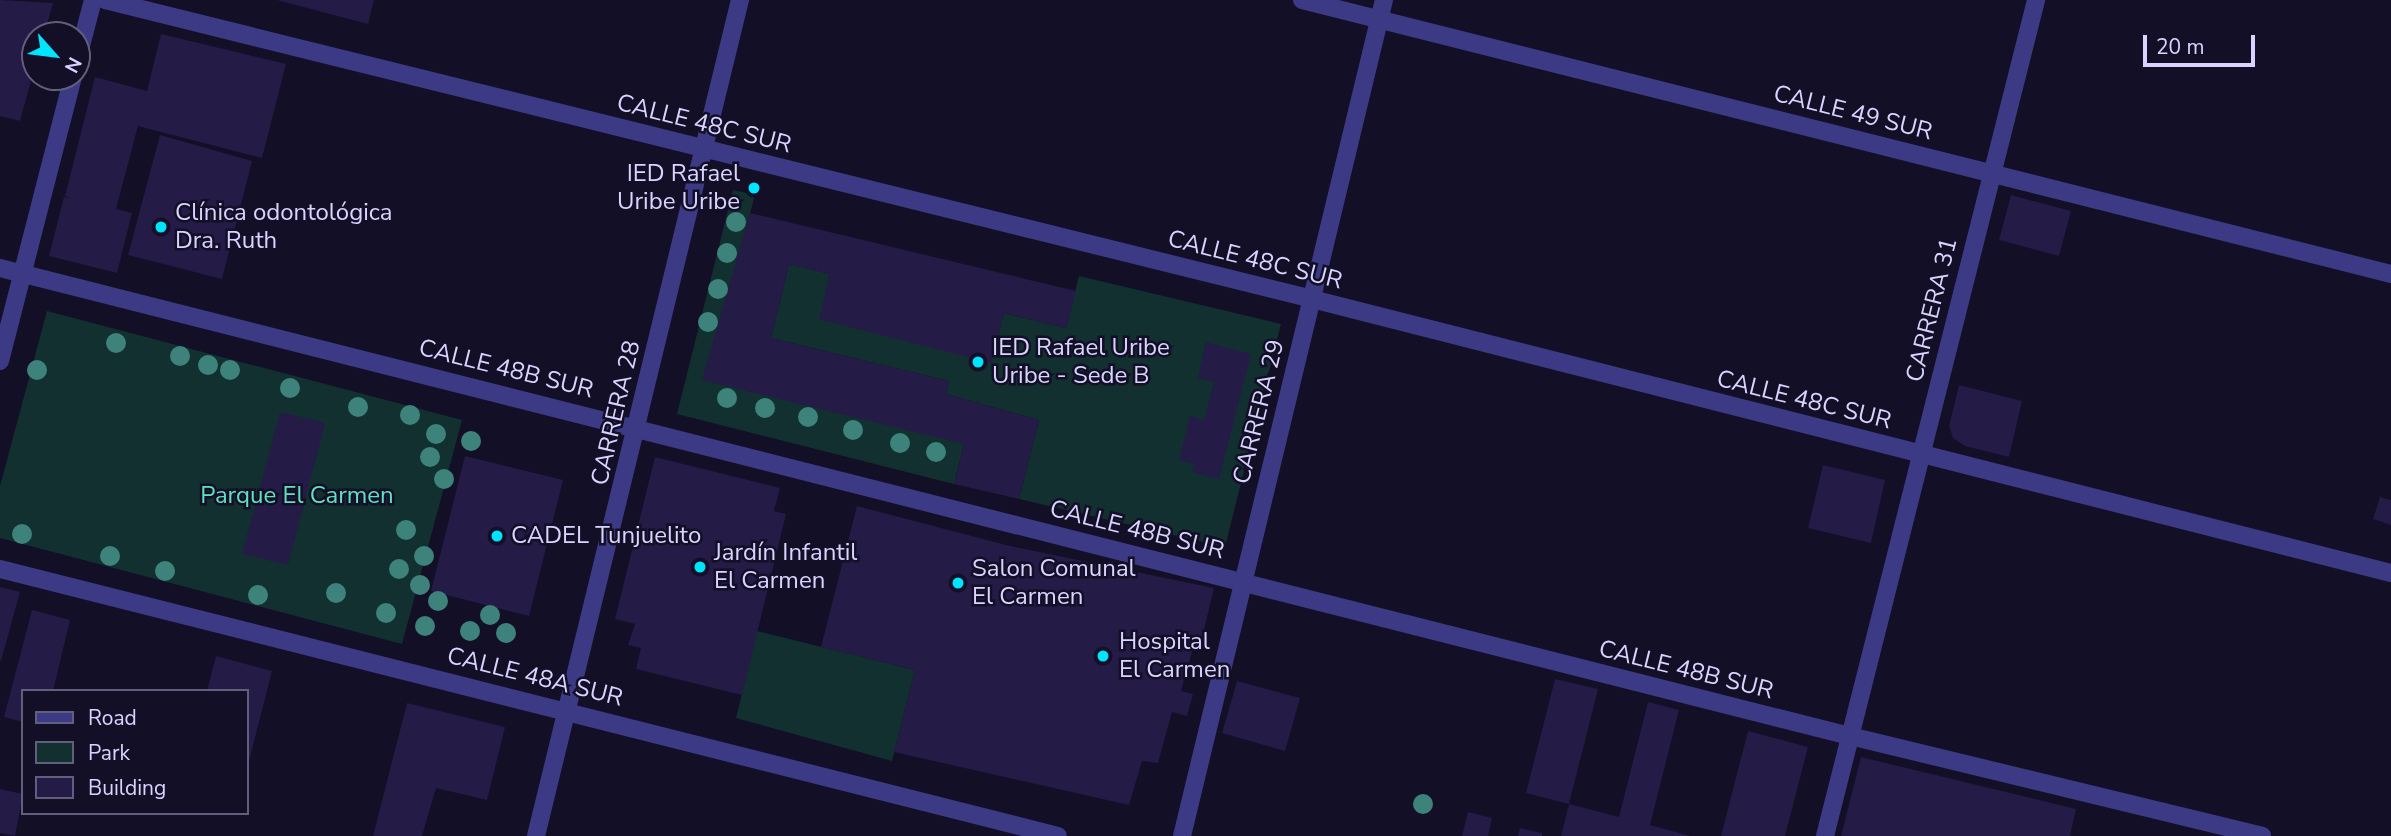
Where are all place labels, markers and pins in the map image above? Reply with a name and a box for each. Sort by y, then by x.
place label: IED Rafael Uribe Uribe [617,160,740,216]
marker: IED Rafael Uribe Uribe [746,180,762,196]
place label: Clínica odontológica Dra. Ruth [175,199,393,255]
marker: Clínica odontológica Dra. Ruth [153,219,169,235]
place label: IED Rafael Uribe Uribe - Sede B [992,334,1170,390]
marker: IED Rafael Uribe Uribe - Sede B [970,354,986,370]
place label: CADEL Tunjuelito [511,522,701,550]
marker: CADEL Tunjuelito [489,528,505,544]
place label: Jardín Infantil El Carmen [714,539,857,595]
place label: Salon Comunal El Carmen [972,555,1136,611]
marker: Jardín Infantil El Carmen [692,559,708,575]
marker: Salon Comunal El Carmen [950,575,966,591]
place label: Hospital El Carmen [1119,628,1230,684]
marker: Hospital El Carmen [1093,646,1113,666]

